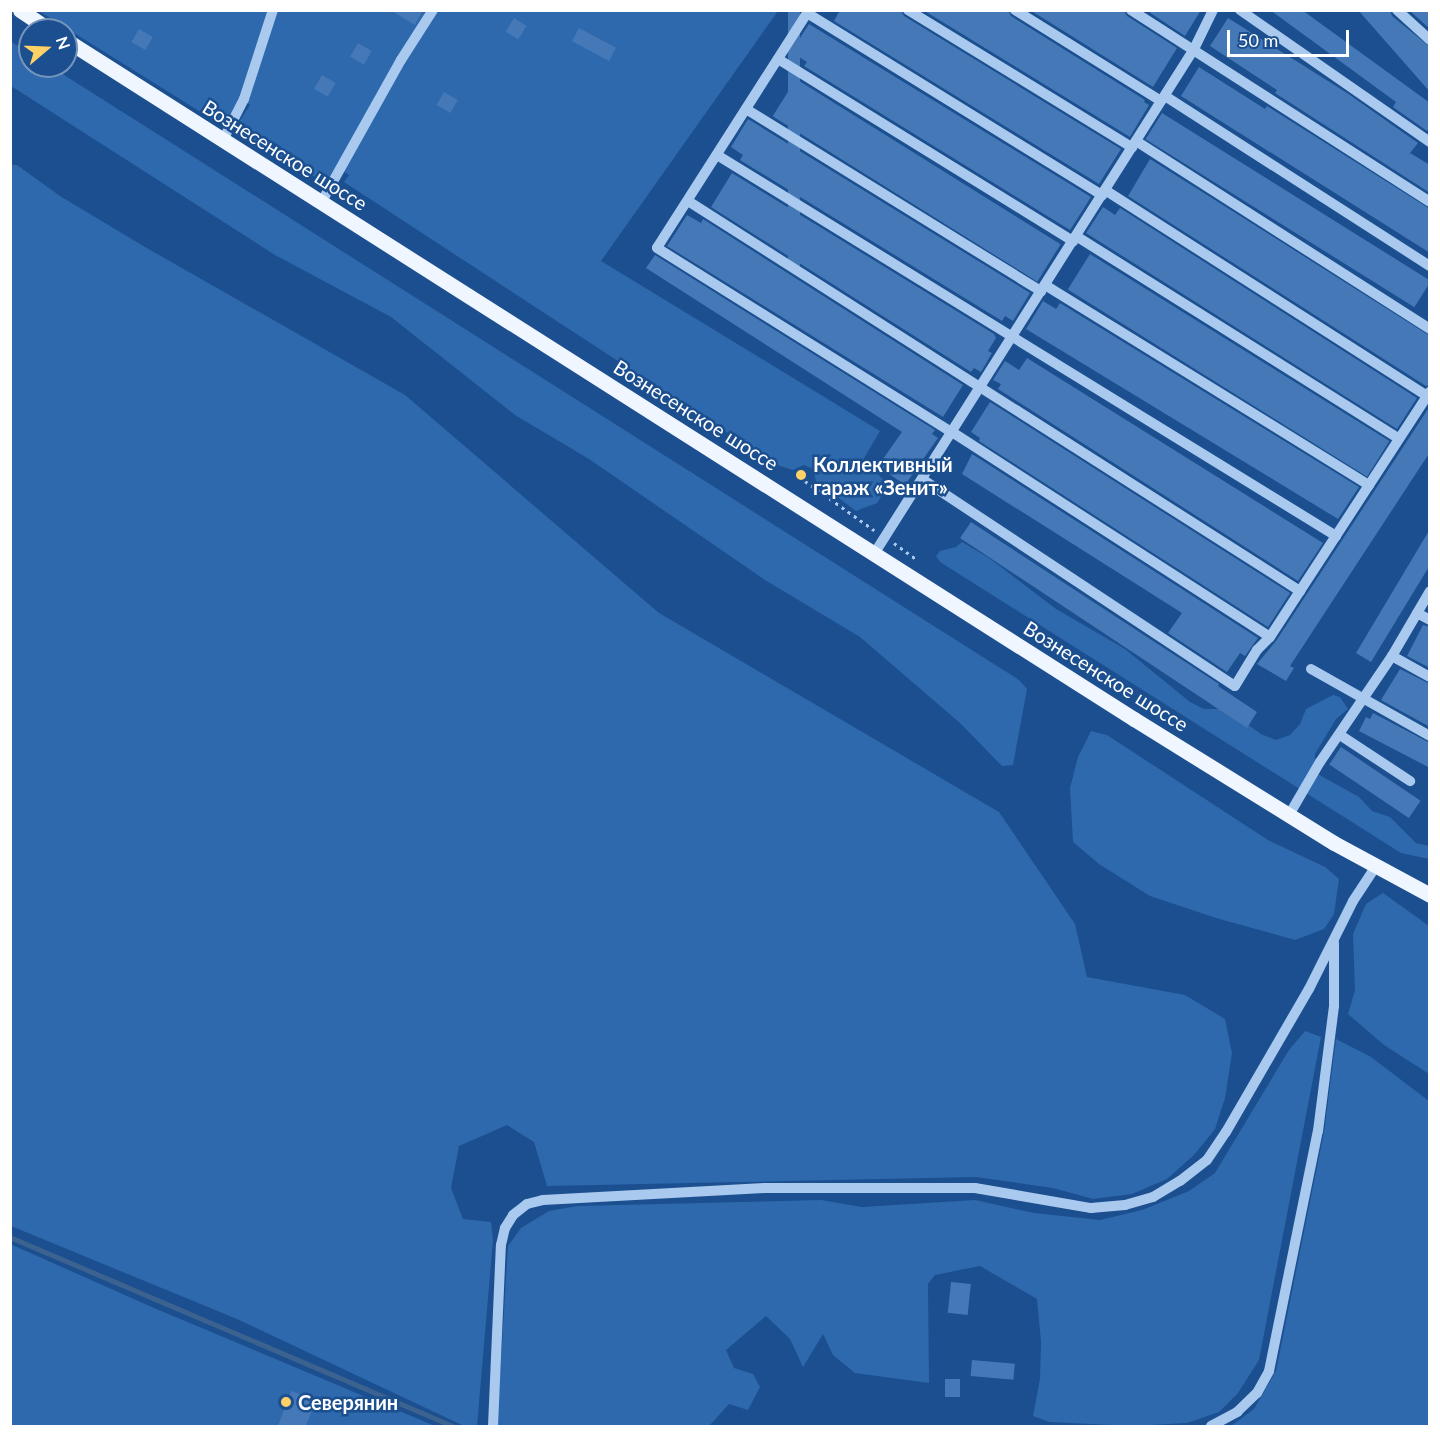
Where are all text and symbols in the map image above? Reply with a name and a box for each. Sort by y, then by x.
north arrow [18,18,78,78]
scale bar [1230,18,1352,56]
text: 50 m [1238,29,1278,51]
text: N [53,34,75,52]
street label: Вознесенское шоссе [198,95,372,215]
street label: Вознесенское шоссе [609,355,783,475]
place label: Коллективный гараж «Зенит» [813,452,953,499]
marker: Коллективный гараж «Зенит» [794,468,808,482]
street label: Вознесенское шоссе [1019,616,1193,736]
place label: Северянин [298,1390,398,1414]
marker: Северянин [279,1395,293,1409]

